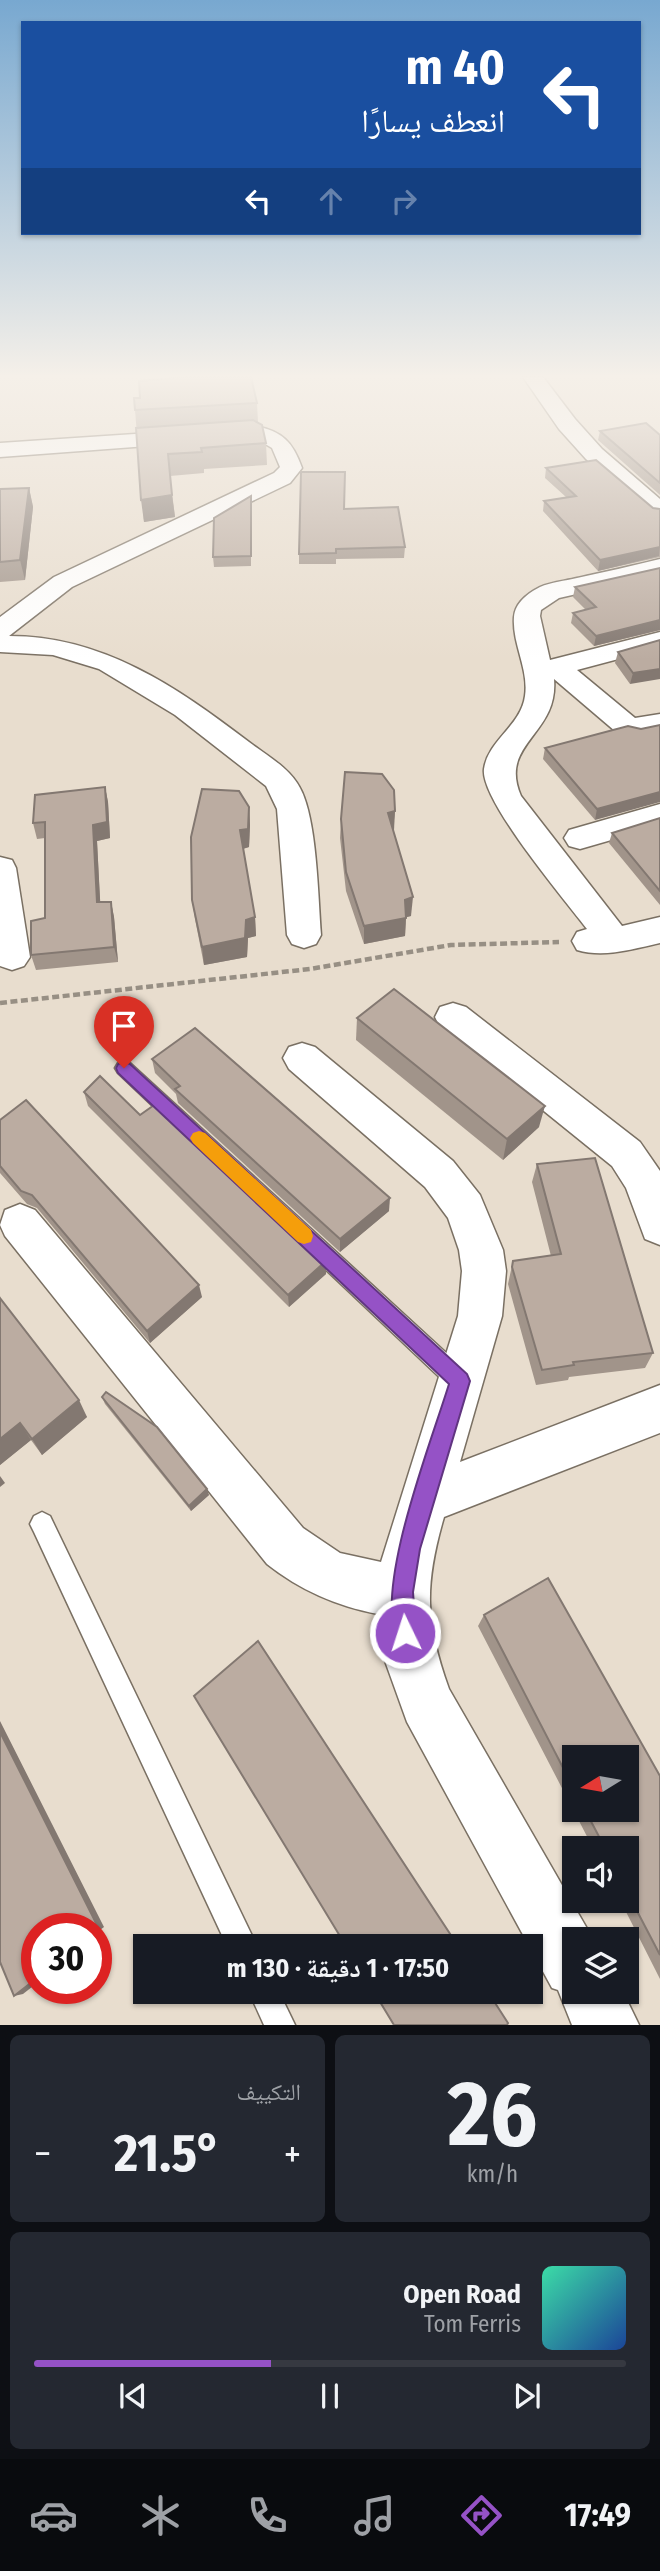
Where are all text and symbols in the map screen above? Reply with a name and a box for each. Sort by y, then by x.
text: 40 m [405,38,505,97]
icon: left [529,49,620,140]
text: انعطف يسارًا [361,102,505,140]
icon: left [239,182,277,220]
icon: ahead [312,182,350,220]
icon: right [385,182,423,220]
pin [94,996,154,1068]
icon: arrive [105,1007,143,1045]
position arrow [368,1596,442,1670]
north arrow [562,1745,639,1822]
map controls [562,1745,639,2004]
button: sound [562,1836,639,1913]
speed limit sign: 30 [21,1913,112,2004]
button: layers [562,1927,639,2004]
text: 17:50 · 1 دقيقة · 130 m [227,1953,449,1984]
text: 26 [448,2060,537,2169]
text: التكييف [236,2078,301,2106]
text: 21.5° [114,2122,221,2185]
text: − [34,2131,51,2177]
text: + [284,2131,301,2177]
text: km/h [467,2160,518,2188]
text: Open Road [403,2279,521,2310]
text: Tom Ferris [424,2310,521,2338]
icon: previous [114,2377,152,2415]
icon: pause [311,2377,349,2415]
icon: next [508,2377,546,2415]
icon: car [29,2491,78,2540]
icon: climate [136,2491,185,2540]
icon: phone [243,2491,292,2540]
icon: music [350,2491,399,2540]
icon: directions [457,2491,506,2540]
text: 17:49 [564,2496,631,2534]

